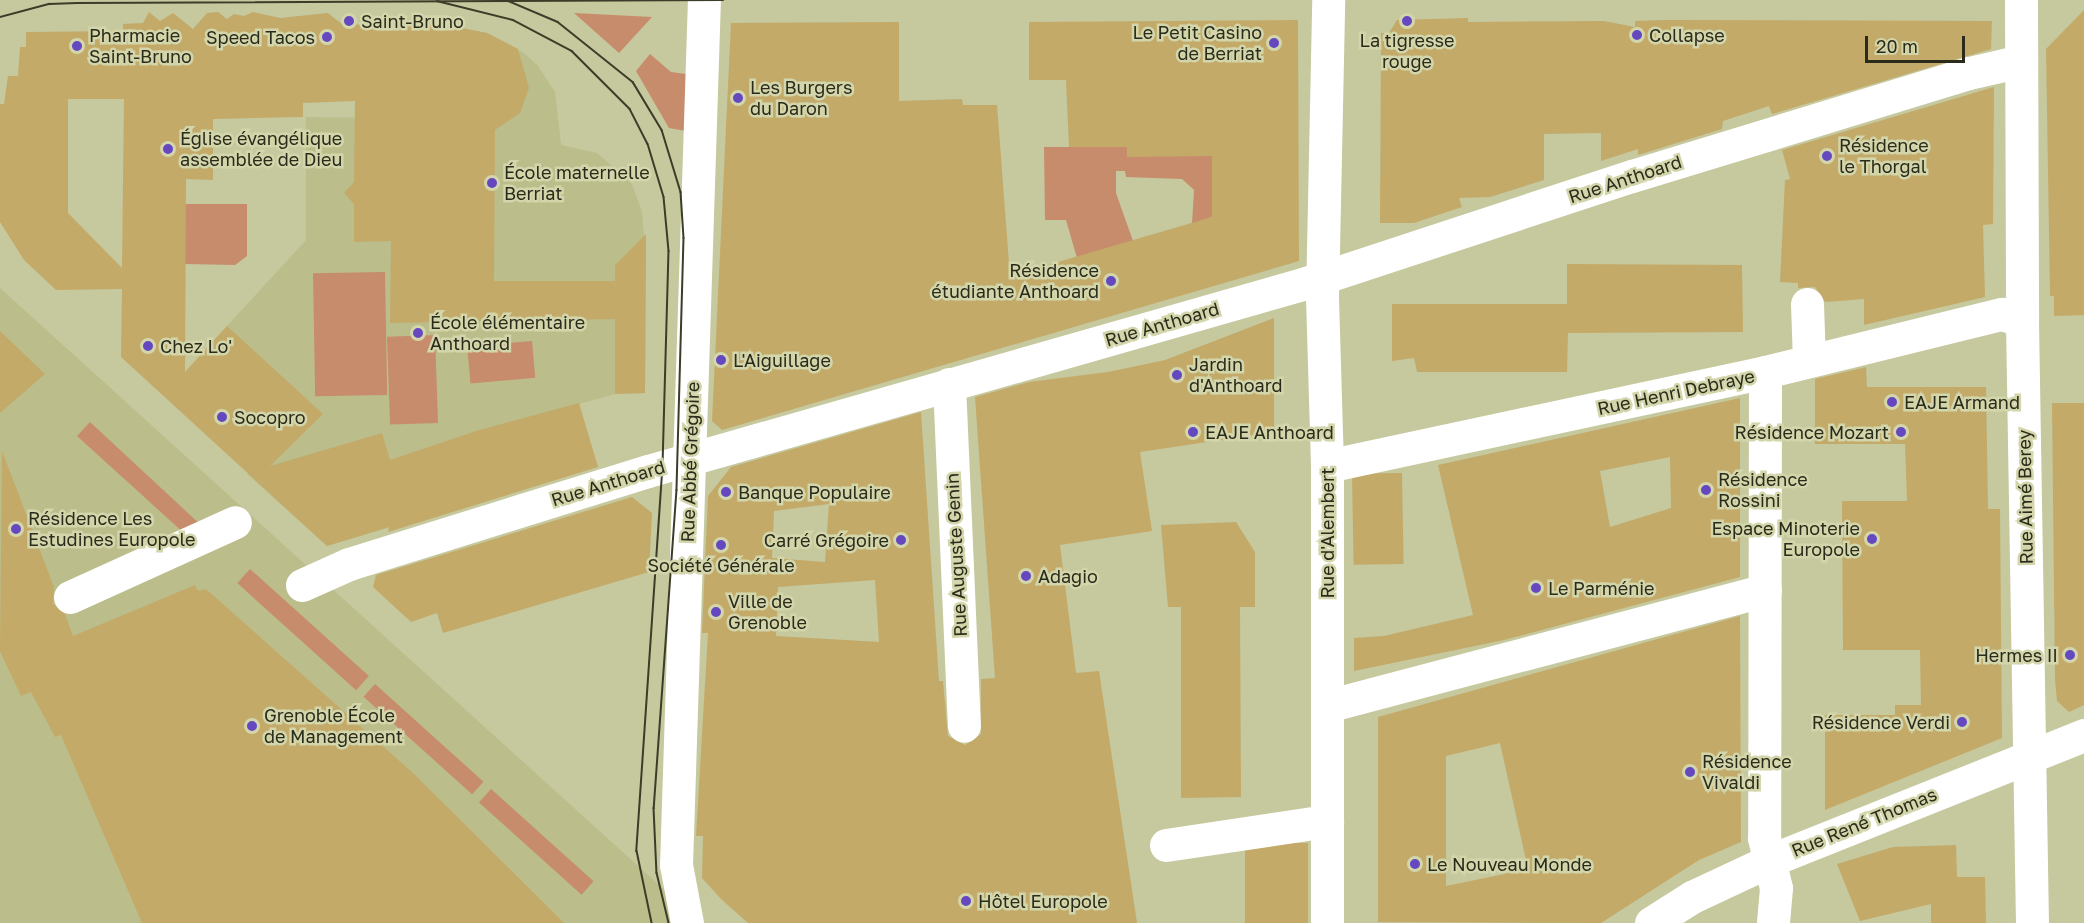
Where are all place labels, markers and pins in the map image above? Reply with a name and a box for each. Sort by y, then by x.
place label: Saint-Bruno [361,10,464,32]
marker: Saint-Bruno [342,14,356,28]
marker: La tigresse rouge [1400,14,1414,28]
place label: Le Petit Casino de Berriat [1133,22,1262,64]
place label: Collapse [1649,24,1725,46]
place label: Pharmacie Saint-Bruno [89,25,192,68]
place label: Speed Tacos [206,26,315,48]
marker: Collapse [1630,28,1644,42]
marker: Speed Tacos [320,30,334,44]
place label: La tigresse rouge [1359,30,1455,72]
marker: Le Petit Casino de Berriat [1267,36,1281,50]
marker: Pharmacie Saint-Bruno [70,39,84,53]
place label: Les Burgers du Daron [750,77,852,119]
marker: Les Burgers du Daron [731,91,745,105]
place label: Église évangélique assemblée de Dieu [180,128,342,170]
place label: Résidence le Thorgal [1839,135,1929,178]
marker: Église évangélique assemblée de Dieu [161,142,175,156]
marker: Résidence le Thorgal [1820,149,1834,163]
place label: École maternelle Berriat [504,162,650,204]
marker: École maternelle Berriat [485,176,499,190]
place label: Résidence étudiante Anthoard [931,260,1099,302]
marker: Résidence étudiante Anthoard [1104,274,1118,288]
place label: École élémentaire Anthoard [430,312,585,354]
marker: École élémentaire Anthoard [411,326,425,340]
place label: Chez Lo' [160,335,232,357]
marker: Chez Lo' [141,339,155,353]
place label: L'Aiguillage [733,349,831,371]
marker: L'Aiguillage [714,353,728,367]
place label: Jardin d'Anthoard [1189,354,1283,397]
marker: Jardin d'Anthoard [1170,368,1184,382]
place label: EAJE Armand [1904,391,2020,413]
marker: EAJE Armand [1885,395,1899,409]
place label: Socopro [234,406,306,428]
marker: Socopro [215,410,229,424]
place label: EAJE Anthoard [1205,421,1334,443]
place label: Résidence Mozart [1735,421,1889,443]
marker: EAJE Anthoard [1186,425,1200,439]
marker: Résidence Mozart [1894,425,1908,439]
place label: Résidence Rossini [1718,469,1808,512]
place label: Banque Populaire [738,481,891,503]
marker: Résidence Rossini [1699,483,1713,497]
marker: Banque Populaire [719,485,733,499]
place label: Résidence Les Estudines Europole [28,508,195,550]
place label: Espace Minoterie Europole [1711,518,1860,560]
marker: Résidence Les Estudines Europole [9,522,23,536]
place label: Carré Grégoire [764,529,889,551]
marker: Espace Minoterie Europole [1865,532,1879,546]
marker: Carré Grégoire [894,533,908,547]
marker: Société Générale [714,538,728,552]
place label: Société Générale [647,554,795,576]
place label: Adagio [1038,565,1098,587]
marker: Adagio [1019,569,1033,583]
place label: Le Parménie [1548,577,1655,599]
marker: Le Parménie [1529,581,1543,595]
place label: Ville de Grenoble [728,591,807,634]
marker: Ville de Grenoble [709,605,723,619]
place label: Hermes II [1975,644,2058,666]
marker: Hermes II [2063,648,2077,662]
place label: Grenoble École de Management [264,705,403,748]
place label: Résidence Verdi [1812,711,1950,733]
marker: Résidence Verdi [1955,715,1969,729]
marker: Grenoble École de Management [245,719,259,733]
place label: Résidence Vivaldi [1702,751,1792,794]
marker: Résidence Vivaldi [1683,765,1697,779]
place label: Le Nouveau Monde [1427,853,1592,875]
marker: Le Nouveau Monde [1408,857,1422,871]
place label: Hôtel Europole [978,890,1108,912]
marker: Hôtel Europole [959,894,973,908]

